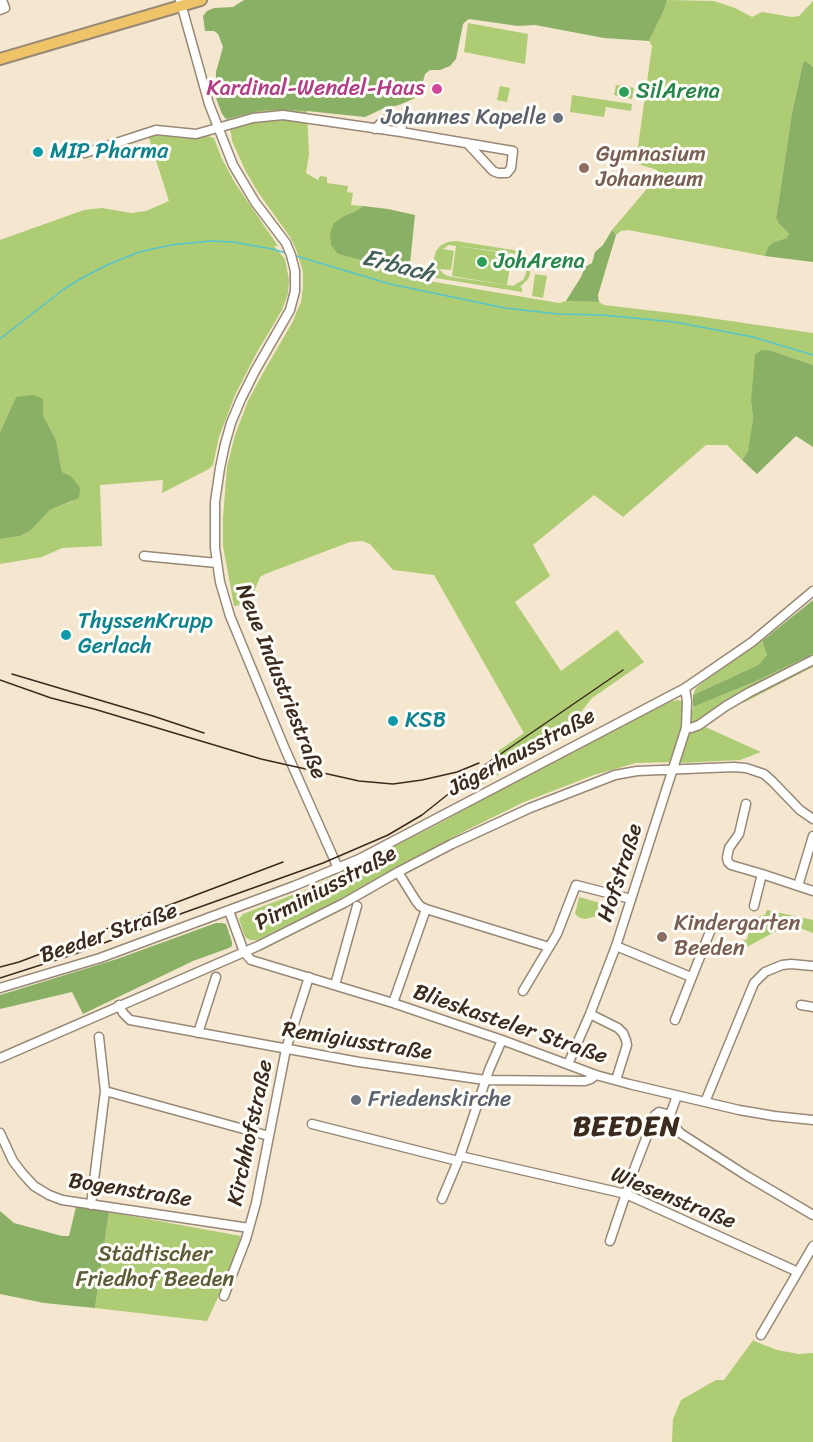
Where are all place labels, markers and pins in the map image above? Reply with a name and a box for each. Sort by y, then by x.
place label: Kardinal-Wendel-Haus [206,76,425,102]
place label: SilArena [636,79,720,105]
marker: Kardinal-Wendel-Haus [430,82,444,96]
marker: SilArena [617,85,631,99]
place label: Johannes Kapelle [381,105,546,131]
marker: Johannes Kapelle [551,111,565,125]
place label: MIP Pharma [50,139,168,165]
place label: Gymnasium Johanneum [596,142,706,194]
marker: MIP Pharma [31,145,45,159]
marker: Gymnasium Johanneum [577,161,591,175]
place label: JohArena [494,249,585,275]
marker: JohArena [475,255,489,269]
place label: ThyssenKrupp Gerlach [78,609,213,660]
marker: ThyssenKrupp Gerlach [59,628,73,642]
place label: KSB [405,708,446,734]
marker: KSB [386,714,400,728]
place label: Kindergarten Beeden [674,911,800,962]
marker: Kindergarten Beeden [655,930,669,944]
place label: Friedenskirche [368,1087,511,1113]
marker: Friedenskirche [349,1093,363,1107]

